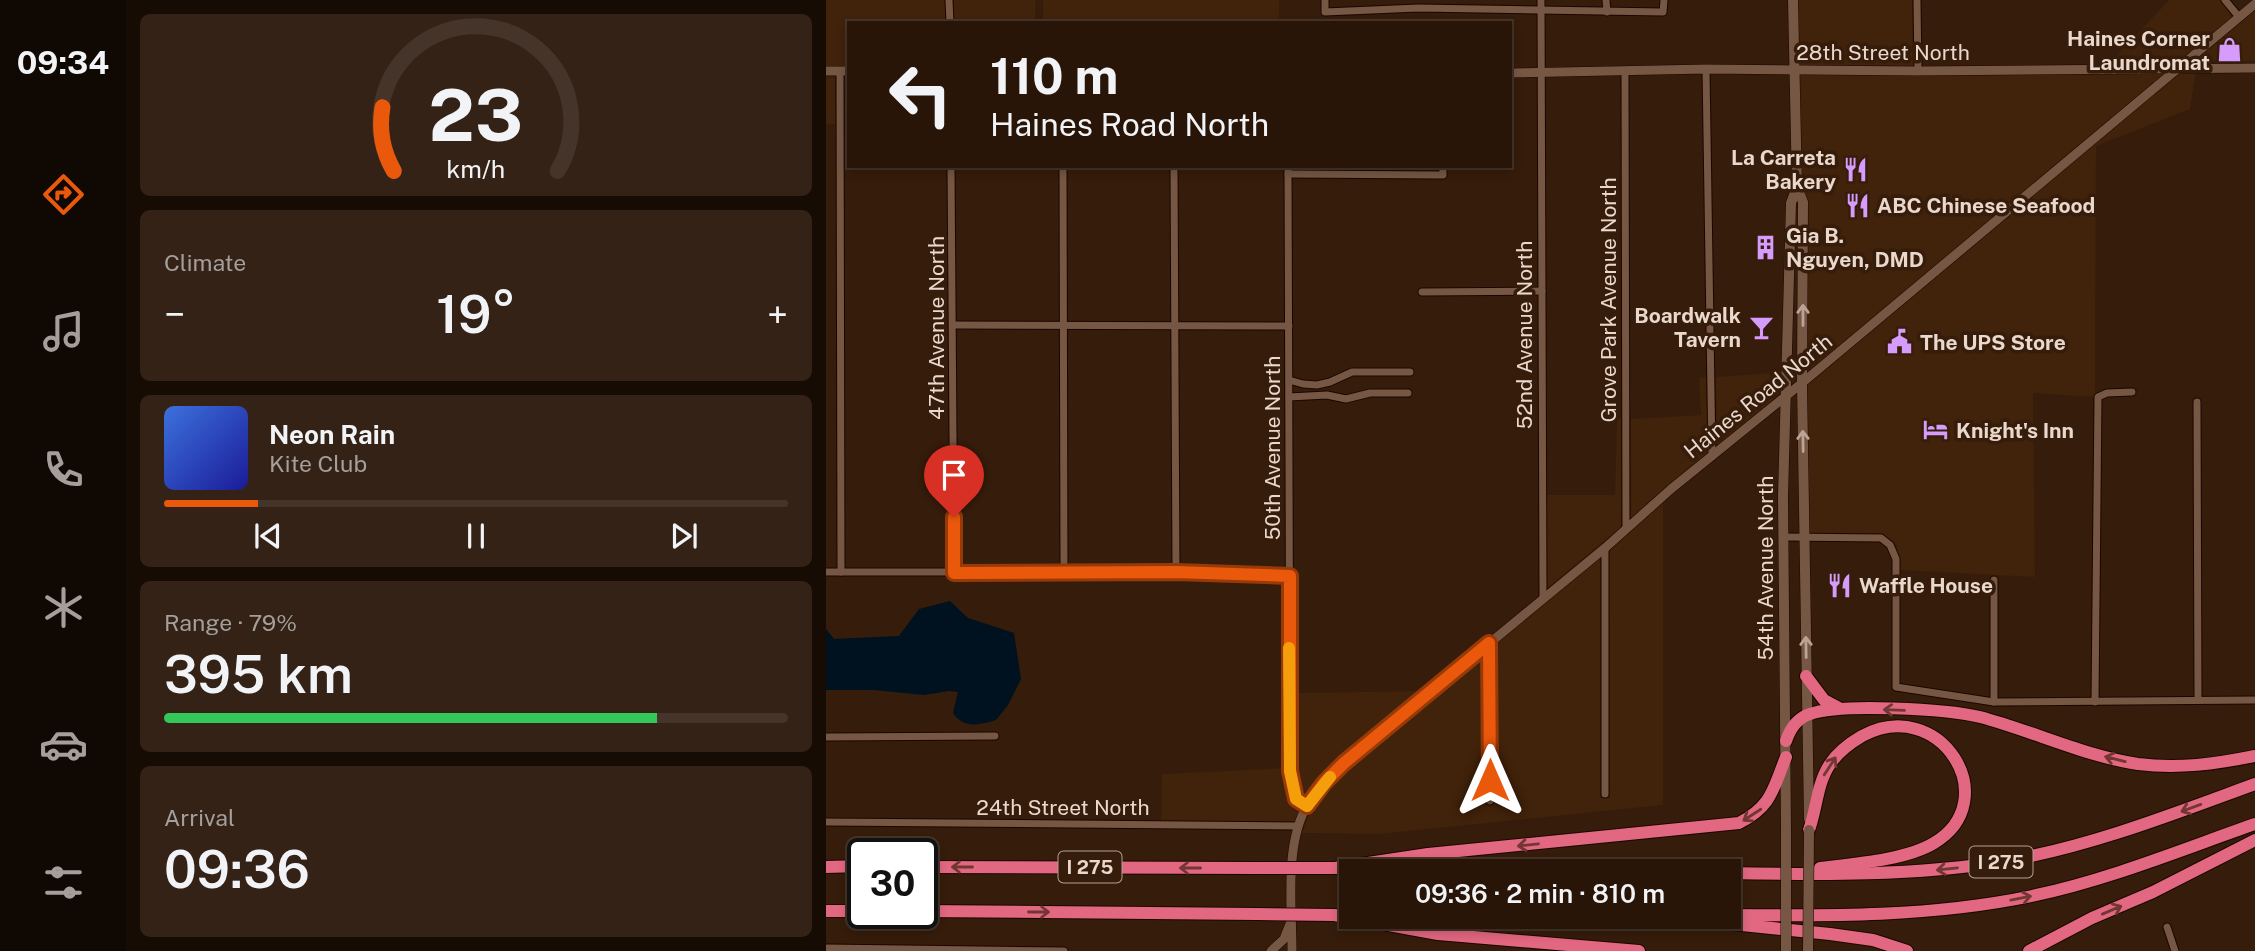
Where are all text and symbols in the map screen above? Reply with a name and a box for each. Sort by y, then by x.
place label: Haines Corner Laundromat [2067,26,2210,75]
shop icon: Haines Corner Laundromat [2216,36,2244,64]
street label: 28th Street North [1796,40,1970,65]
text: 09:34 [17,44,109,81]
text: 110 m [990,47,1118,105]
icon: left [875,49,966,140]
text: 23 [429,72,523,157]
text: Haines Road North [990,106,1269,143]
place label: La Carreta Bakery [1731,145,1836,194]
text: km/h [447,154,505,184]
restaurant icon: La Carreta Bakery [1842,155,1870,183]
icon: directions [39,170,88,219]
street label: Grove Park Avenue North [1596,177,1621,423]
restaurant icon: ABC Chinese Seafood [1843,191,1871,219]
place label: ABC Chinese Seafood [1877,193,2095,218]
place label: Gia B. Nguyen, DMD [1786,223,1924,272]
building icon: Gia B. Nguyen, DMD [1752,233,1780,261]
street label: 47th Avenue North [924,236,949,420]
street label: 52nd Avenue North [1512,241,1537,429]
text: Climate [164,249,246,276]
text: 19° [436,284,516,345]
text: − [164,292,185,337]
text: + [767,292,788,337]
place label: Boardwalk Tavern [1634,303,1741,352]
one-way arrow [1796,304,1810,327]
icon: music [39,307,88,356]
bar icon: Boardwalk Tavern [1747,313,1775,341]
public building icon: The UPS Store [1886,328,1914,356]
street label: Haines Road North [1679,329,1837,463]
place label: The UPS Store [1920,330,2066,355]
street label: 50th Avenue North [1260,356,1285,540]
hotel icon: Knight's Inn [1922,416,1950,444]
place label: Knight's Inn [1956,418,2074,443]
text: Neon Rain [269,419,395,450]
one-way arrow [1796,429,1810,452]
icon: phone [39,445,88,494]
pin [924,445,984,517]
text: Kite Club [269,450,367,477]
icon: arrive [935,456,973,494]
street label: 54th Avenue North [1753,476,1778,660]
icon: previous [249,517,287,555]
icon: pause [457,517,495,555]
icon: next [665,517,703,555]
restaurant icon: Waffle House [1825,571,1853,599]
place label: Waffle House [1859,573,1993,598]
icon: climate [39,583,88,632]
text: Range · 79% [164,609,297,636]
one-way arrow [1799,636,1813,659]
text: 395 km [164,644,353,705]
one-way arrow [1883,703,1906,716]
icon: car [39,720,88,769]
position arrow [1453,743,1527,817]
one-way arrow [2104,752,2127,765]
one-way arrow [1824,756,1838,776]
street label: 24th Street North [976,795,1150,820]
one-way arrow [2180,802,2202,815]
text: Arrival [164,804,235,831]
one-way arrow [1743,807,1762,822]
speed limit sign: 30 [847,838,938,929]
text: 09:36 [164,839,310,900]
one-way arrow [1517,839,1540,852]
road number: I 275 [1970,846,2032,877]
road number: I 275 [1058,852,1122,882]
icon: filters [39,858,88,907]
one-way arrow [951,860,974,874]
one-way arrow [1178,861,1201,875]
one-way arrow [1936,862,1959,875]
text: 09:36 · 2 min · 810 m [1415,878,1665,909]
one-way arrow [2009,891,2032,904]
one-way arrow [2101,902,2122,915]
one-way arrow [1028,905,1051,919]

